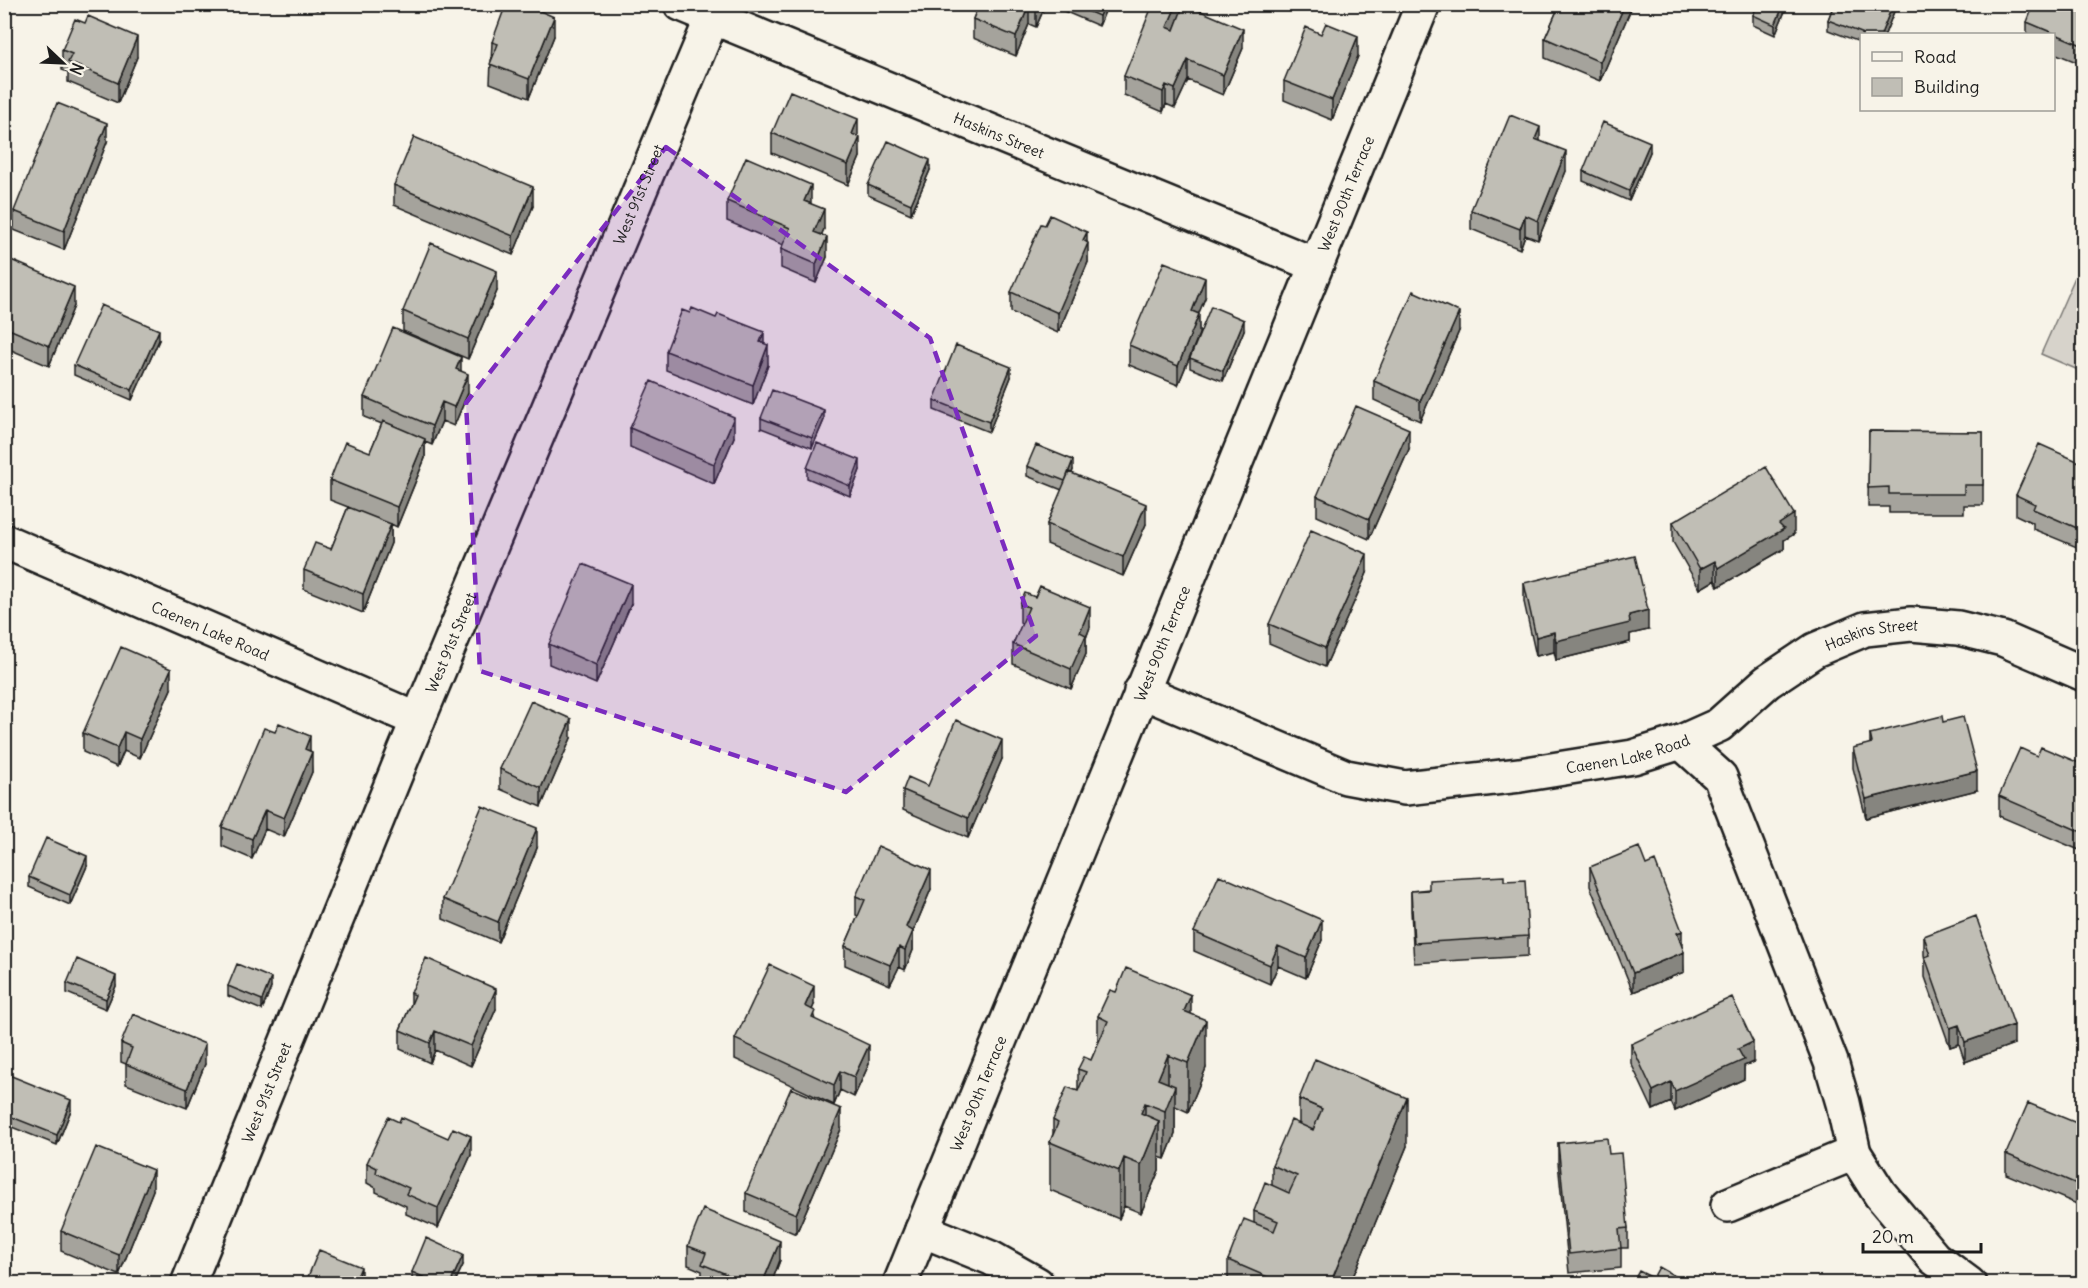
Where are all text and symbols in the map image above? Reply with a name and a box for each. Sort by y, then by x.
north arrow [33,33,93,93]
legend [1860,33,2055,111]
text: Road [1914,45,1957,68]
text: N [65,60,88,78]
text: Building [1914,75,1979,98]
street label: Haskins Street [951,108,1047,162]
street label: West 90th Terrace [1313,133,1378,254]
street label: West 91st Street [609,141,668,247]
street label: West 90th Terrace [1130,583,1194,704]
street label: West 91st Street [421,590,480,696]
street label: Caenen Lake Road [149,596,272,664]
street label: Haskins Street [1822,614,1919,654]
street label: Caenen Lake Road [1565,730,1693,777]
street label: West 90th Terrace [946,1033,1010,1154]
street label: West 91st Street [237,1039,295,1145]
scale bar [1863,1216,1982,1254]
text: 20 m [1872,1225,1914,1248]

